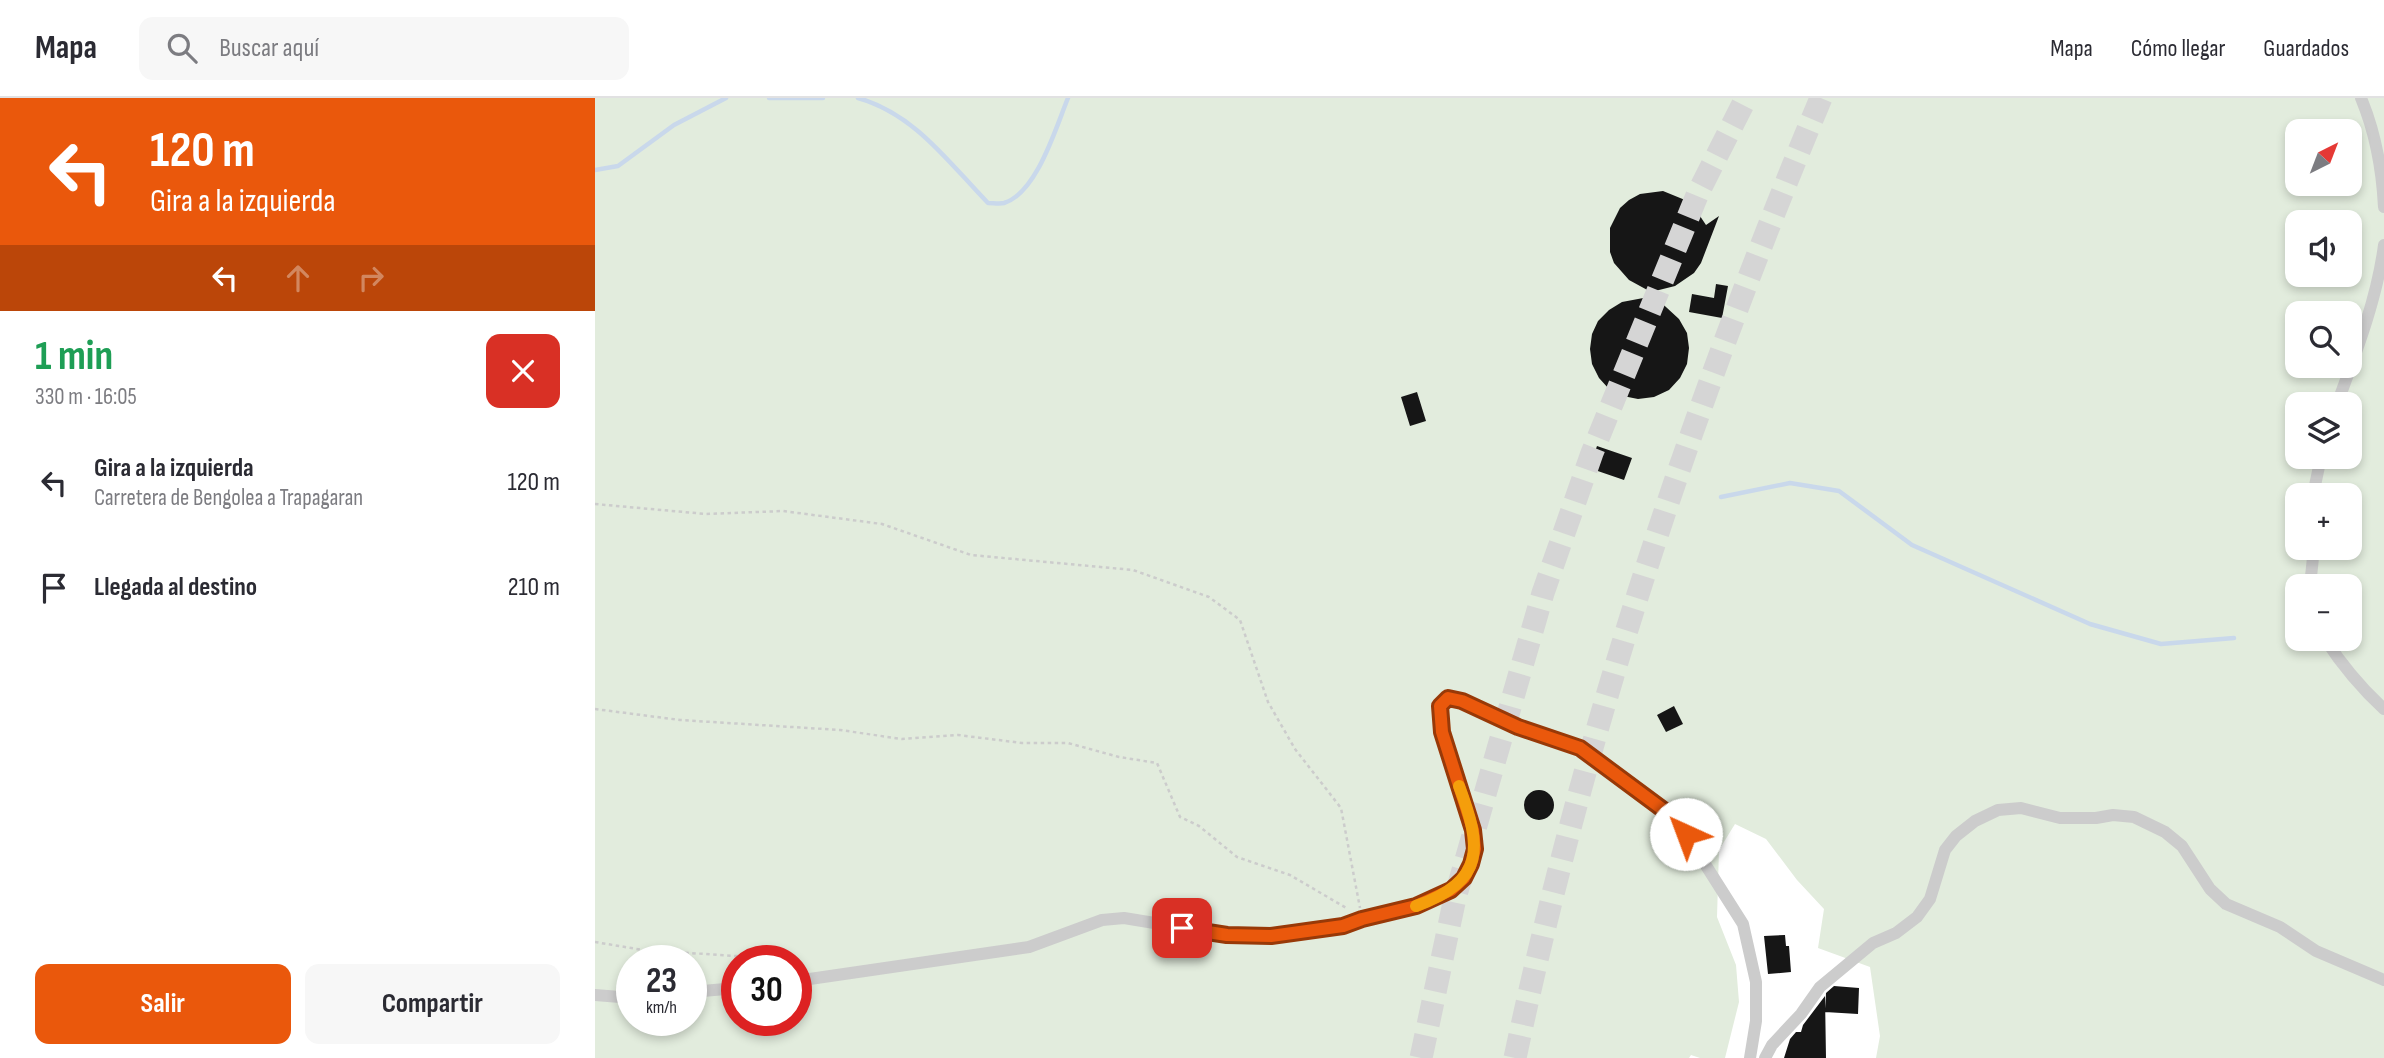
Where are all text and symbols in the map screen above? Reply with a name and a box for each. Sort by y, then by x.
search box [139,17,629,80]
text: Mapa [35,28,97,68]
icon: search [163,29,201,67]
text: Buscar aquí [219,33,319,64]
text: Mapa [2050,34,2093,63]
text: Cómo llegar [2131,34,2225,63]
text: Guardados [2263,34,2349,63]
north arrow [2285,119,2363,196]
map controls [2285,119,2362,651]
text: 120 m [150,122,255,181]
icon: left [35,126,126,217]
text: Gira a la izquierda [150,182,336,221]
button: sound [2285,210,2362,287]
icon: left [206,259,244,297]
icon: ahead [279,259,317,297]
icon: right [352,259,390,297]
button: search [2285,301,2362,378]
text: 1 min [35,331,113,382]
button: close [486,334,560,408]
text: 330 m · 16:05 [35,383,137,411]
button: layers [2285,392,2362,469]
text: Gira a la izquierda [94,453,254,484]
icon: left [35,464,73,502]
text: 120 m [507,467,560,498]
button: + [2285,483,2362,560]
text: Carretera de Bengolea a Trapagaran [94,484,363,512]
icon: arrive [35,569,73,607]
text: Llegada al destino [94,572,257,603]
text: 210 m [508,572,560,603]
button: − [2285,574,2362,651]
position arrow [1649,797,1723,871]
pin [1152,898,1212,958]
icon: arrive [1163,909,1201,947]
speed limit sign: 30 [721,945,812,1036]
text: 23 [646,960,677,1003]
button: Salir [35,964,291,1044]
button: Compartir [305,964,560,1044]
text: km/h [646,997,677,1018]

